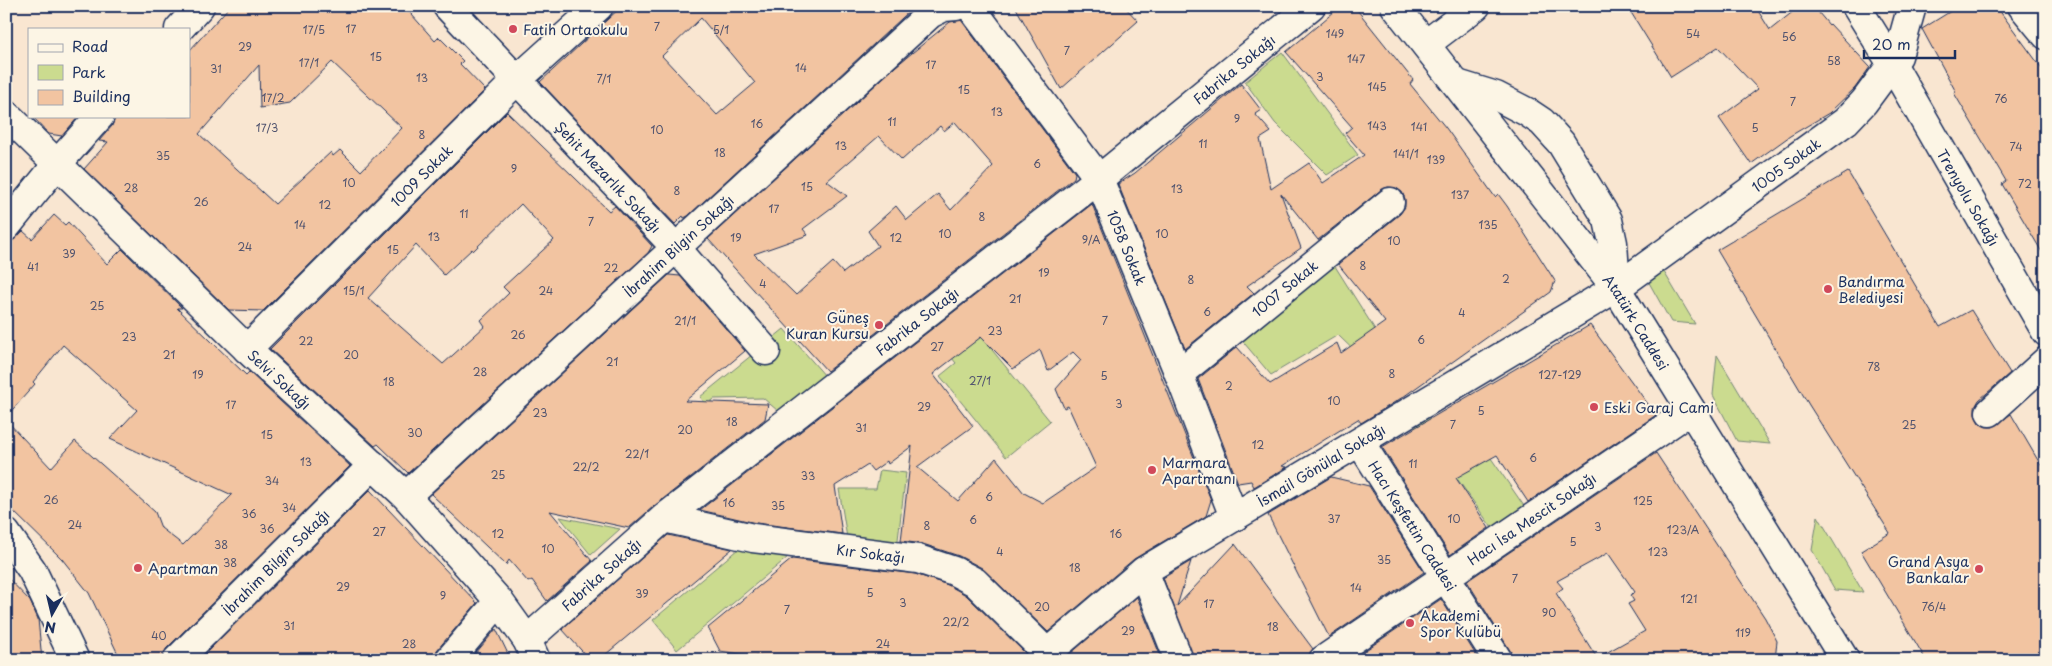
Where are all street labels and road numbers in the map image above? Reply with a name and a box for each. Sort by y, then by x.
street label: Fabrika Sokağı [1188,29,1280,109]
street label: Şehit Mezarlık Sokağı [550,116,667,237]
street label: 1005 Sokak [1747,132,1825,197]
street label: 1009 Sokak [385,140,457,211]
street label: Trenyolu Sokağı [1932,145,2005,250]
street label: İbrahim Bilgin Sokağı [619,189,738,302]
street label: 1058 Sokak [1102,207,1152,288]
street label: 1007 Sokak [1247,255,1322,321]
street label: Atatürk Caddesi [1598,270,1675,374]
street label: Fabrika Sokağı [871,282,963,360]
street label: Selvi Sokağı [243,344,316,414]
street label: İsmail Gönülal Sokağı [1253,418,1389,511]
street label: Hacı Keşfettin Caddesi [1364,456,1462,595]
street label: Hacı İsa Mescit Sokağı [1463,467,1600,570]
street label: İbrahim Bilgin Sokağı [217,504,334,620]
street label: Fabrika Sokağı [556,533,646,616]
street label: Kır Sokağı [835,538,906,568]

